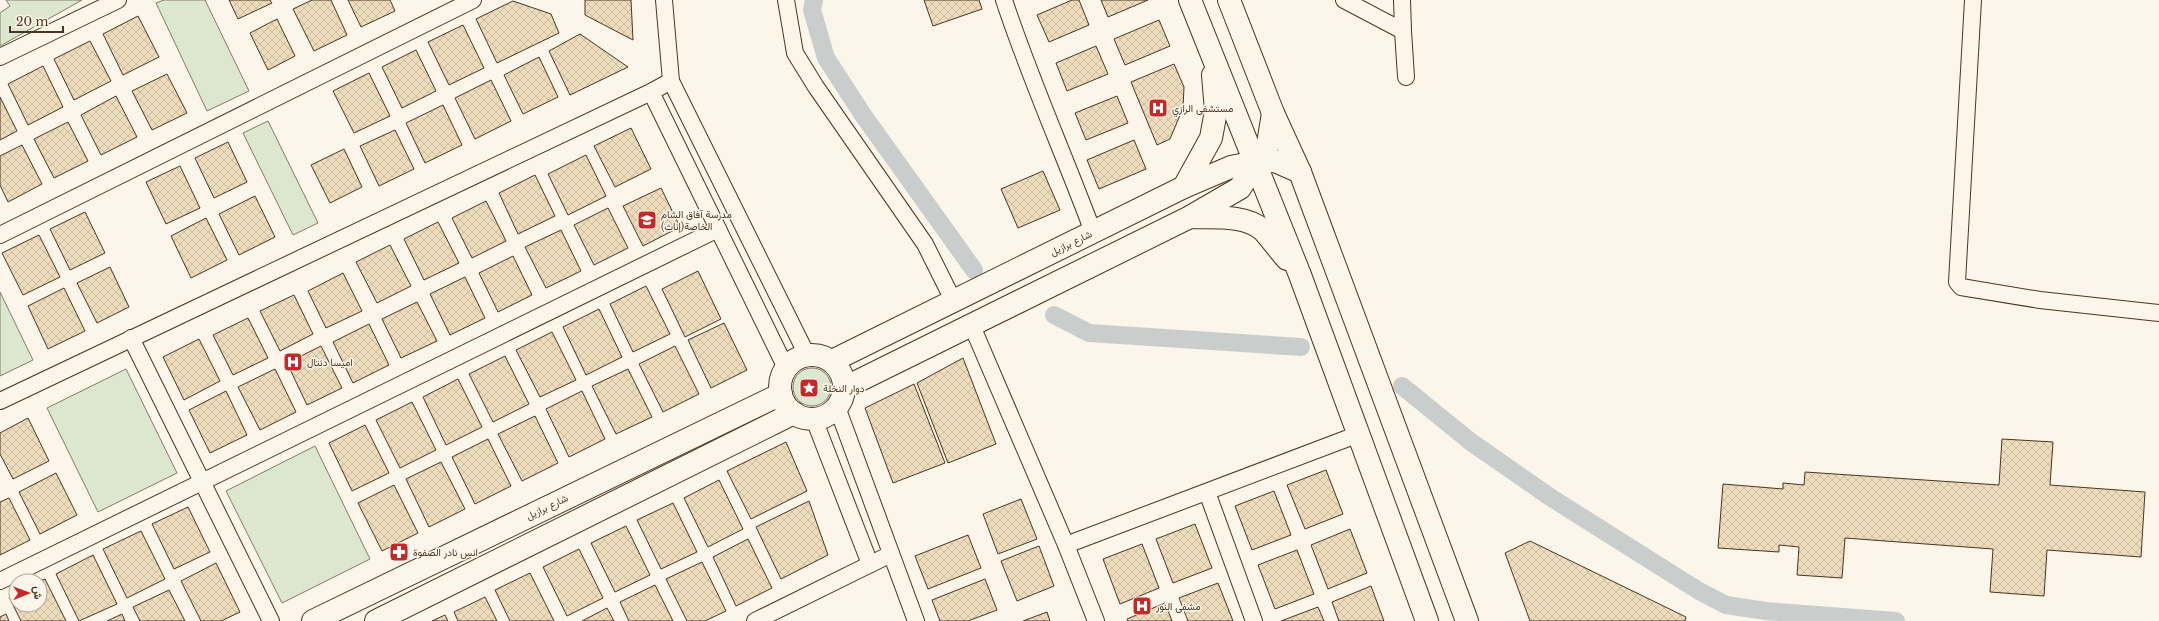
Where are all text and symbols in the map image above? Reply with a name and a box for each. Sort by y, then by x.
scale bar [10,8,63,34]
text: 20 m [16,14,48,29]
hospital icon: مستشفى الرازي [1147,97,1169,119]
place label: مستشفى الرازي [1172,102,1233,117]
place label: مدرسة آفاق الشام الخاصة(إناث) [661,208,732,233]
school or university icon: مدرسة آفاق الشام الخاصة(إناث) [636,209,658,231]
street label: شارع برازيل [1048,227,1094,259]
hospital icon: اميسا دنتال [282,351,304,373]
place label: اميسا دنتال [307,356,353,369]
place icon: دوار النخلة [798,377,820,399]
place label: دوار النخلة [823,382,865,395]
street label: شارع برازيل [524,491,570,523]
pharmacy icon: انس نادر الصفوة [388,541,410,563]
place label: انس نادر الصفوة [413,546,478,559]
north arrow [8,573,48,613]
text: ش [31,586,45,600]
hospital icon: مشفى النور [1131,595,1153,617]
place label: مشفى النور [1155,600,1201,613]

